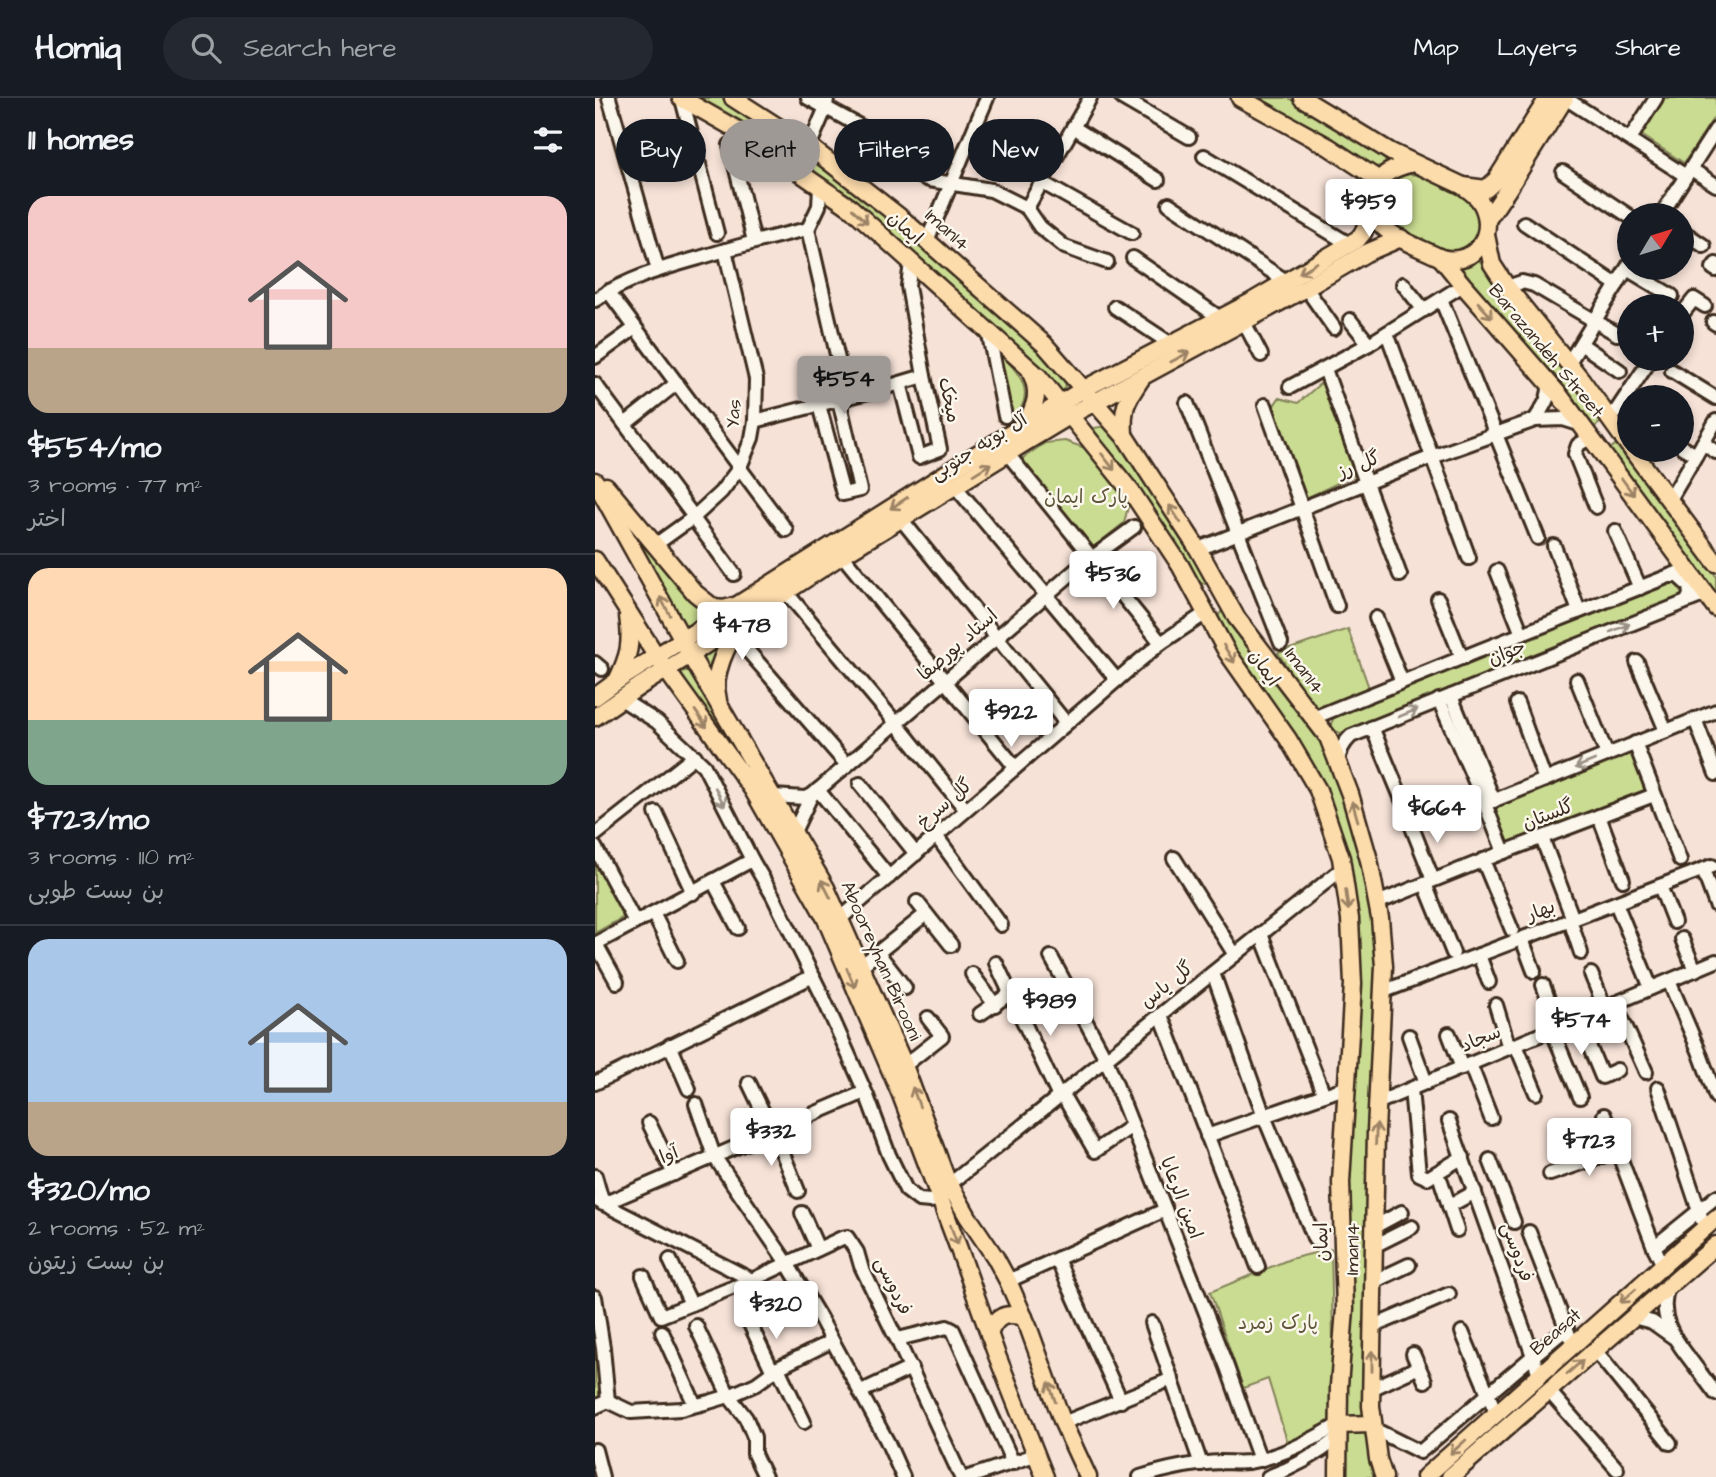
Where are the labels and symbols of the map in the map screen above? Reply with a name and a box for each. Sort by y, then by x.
pin: $959 [1328,180,1410,239]
street label: Iman14 [919,203,975,258]
north arrow [1617,203,1694,280]
street label: ایمان [881,205,929,251]
one-way arrow [851,208,869,224]
one-way arrow [1299,261,1319,275]
street label: Barazandeh Street [1482,278,1610,424]
one-way arrow [1477,301,1493,319]
one-way arrow [1169,349,1190,363]
pin: $554 [803,356,885,416]
street label: میخک [931,375,967,425]
street label: Yas [719,398,749,430]
street label: آل بویه جنوبی [925,406,1034,488]
street label: گل رز [1332,445,1384,486]
one-way arrow [1101,452,1116,471]
one-way arrow [972,462,992,476]
one-way arrow [1621,477,1635,496]
park label: پارک ایمان [1044,484,1128,511]
one-way arrow [890,496,909,511]
one-way arrow [1167,505,1181,525]
pin: $536 [1072,552,1154,611]
one-way arrow [657,596,671,617]
pin: $478 [701,602,783,662]
street label: استاد پورصفا [912,603,1004,687]
one-way arrow [1608,621,1630,634]
street label: جوان [1484,633,1530,673]
street label: Iman14 [1278,642,1331,700]
one-way arrow [1222,644,1237,663]
street label: ایمان [1242,644,1286,692]
pin: $922 [970,690,1052,749]
one-way arrow [1397,705,1419,718]
one-way arrow [694,709,708,728]
one-way arrow [1574,758,1596,771]
street label: گل سرخ [911,772,979,836]
one-way arrow [714,786,728,807]
pin: $664 [1396,786,1478,845]
street label: گلستان [1518,793,1578,837]
one-way arrow [1348,801,1361,823]
street label: Abooreyhan Birooni [833,877,928,1046]
one-way arrow [818,879,832,899]
one-way arrow [1341,888,1354,911]
street label: بهار [1521,893,1559,929]
street label: گل یاس [1135,955,1199,1015]
one-way arrow [845,967,858,989]
pin: $989 [1009,978,1091,1038]
pin: $574 [1540,998,1622,1057]
street label: سجاد [1457,1018,1505,1060]
one-way arrow [909,1087,921,1109]
pin: $332 [730,1108,812,1168]
pin: $723 [1548,1118,1630,1178]
one-way arrow [1369,1122,1383,1145]
street label: آوا [655,1139,684,1171]
street label: امین الرعایا [1153,1153,1209,1243]
street label: فردوسی [1494,1219,1540,1285]
street label: ایمان [1308,1222,1336,1262]
one-way arrow [949,1223,961,1245]
street label: Iman14 [1339,1223,1367,1275]
street label: فردوسی [868,1252,918,1320]
pin: $320 [735,1282,817,1341]
one-way arrow [1619,1288,1637,1304]
street label: Beasat [1524,1302,1588,1362]
park label: پارک زمرد [1238,1310,1318,1337]
one-way arrow [1365,1350,1378,1373]
one-way arrow [1566,1359,1584,1375]
one-way arrow [1045,1381,1057,1403]
one-way arrow [1449,1439,1467,1455]

